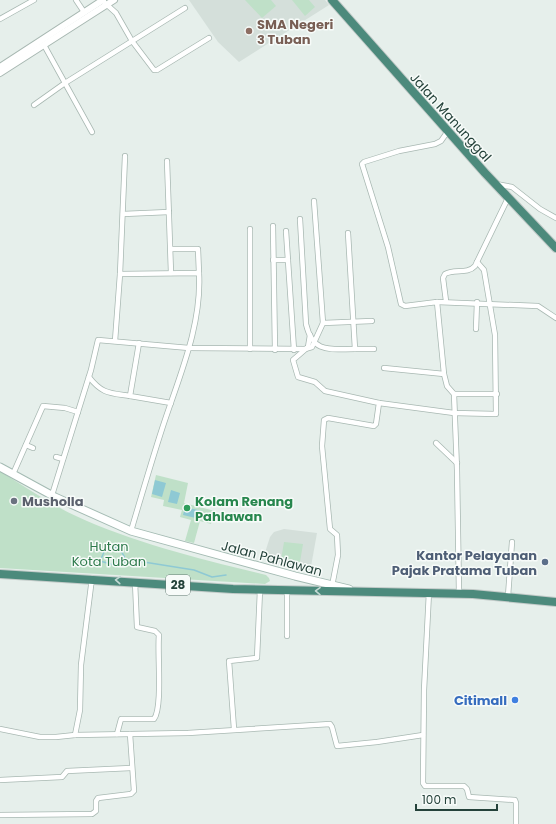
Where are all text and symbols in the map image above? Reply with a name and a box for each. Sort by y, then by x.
place label: SMA Negeri 3 Tuban [257,15,333,49]
marker: SMA Negeri 3 Tuban [244,26,254,36]
street label: Jalan Manunggal [405,69,496,166]
place label: Musholla [22,492,84,511]
place label: Kolam Renang Pahlawan [195,492,293,526]
marker: Musholla [9,496,19,506]
marker: Kolam Renang Pahlawan [182,503,192,513]
street label: Jalan Pahlawan [219,536,324,581]
park label: Hutan Kota Tuban [72,537,146,571]
place label: Kantor Pelayanan Pajak Pratama Tuban [392,546,537,580]
marker: Kantor Pelayanan Pajak Pratama Tuban [540,557,550,567]
road number: 28 [166,575,190,595]
one-way arrow [115,576,121,585]
one-way arrow [315,587,321,595]
place label: Citimall [454,691,507,710]
marker: Citimall [510,695,520,705]
scale bar [416,786,497,812]
text: 100 m [422,791,456,808]

